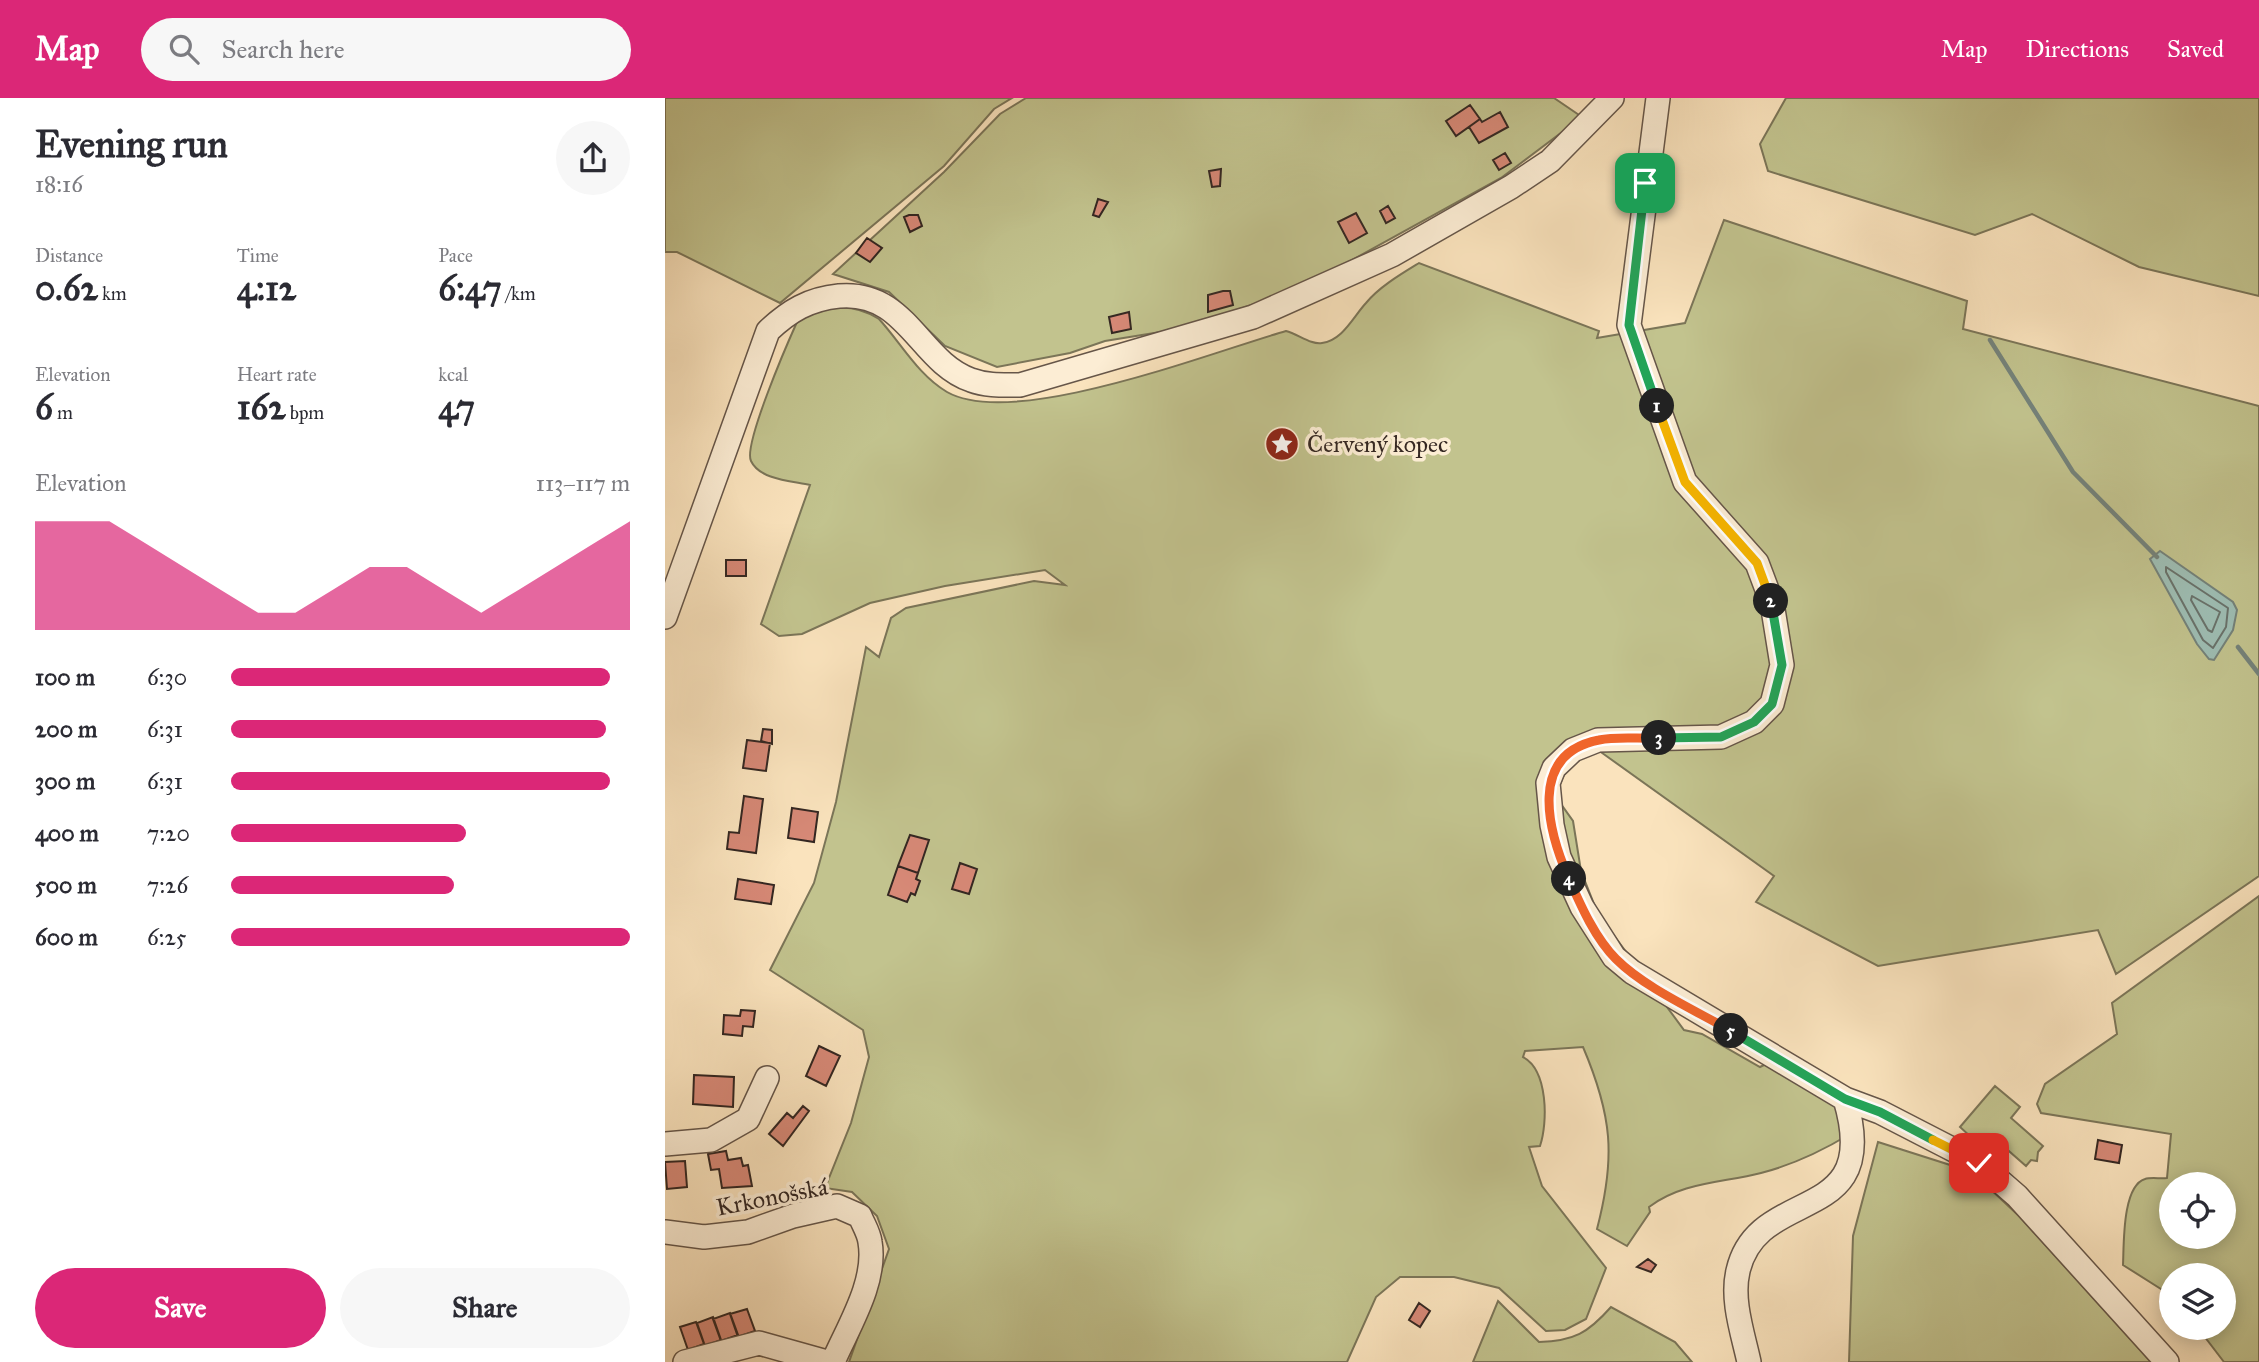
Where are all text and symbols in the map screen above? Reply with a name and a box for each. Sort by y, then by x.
search box [141,18,631,81]
text: Map [35,29,99,69]
icon: search [165,30,203,68]
text: Search here [221,33,345,65]
text: Map [1941,34,1988,64]
text: Directions [2026,34,2129,64]
text: Saved [2167,34,2224,64]
text: Evening run [35,121,228,167]
button: share [556,121,630,195]
pin [1615,153,1675,213]
icon: arrive [1626,164,1664,202]
text: 18:16 [35,170,83,198]
text: Distance [35,244,103,267]
text: Time [237,244,279,267]
text: Pace [438,244,473,267]
text: 0.62 [35,267,98,310]
text: 4:12 [237,267,296,310]
text: 6:47 [438,267,502,310]
text: km [98,282,127,305]
text: /km [502,282,536,305]
text: Elevation [35,363,110,386]
text: Heart rate [237,363,317,386]
text: kcal [438,363,468,386]
text: 6 [35,386,53,429]
text: 162 [237,386,286,429]
text: 47 [438,386,475,429]
pin: 1 [1639,388,1675,424]
text: 1 [1653,394,1660,417]
text: m [53,401,73,424]
text: bpm [286,401,324,424]
place icon: Červený kopec [1263,425,1301,463]
place label: Červený kopec [1307,429,1448,459]
text: Elevation [35,469,126,497]
text: 113–117 m [536,469,630,497]
pin: 2 [1753,584,1789,618]
text: 2 [1766,589,1775,612]
text: 100 m [35,663,95,691]
text: 6:30 [147,663,187,691]
text: 200 m [35,715,97,743]
text: 6:31 [147,715,183,743]
pin: 3 [1641,720,1677,756]
text: 3 [1655,726,1662,749]
text: 300 m [35,767,95,795]
text: 6:31 [147,767,183,795]
text: 400 m [35,819,99,847]
text: 7:20 [147,819,190,847]
pin: 4 [1551,862,1587,896]
text: 4 [1563,867,1574,890]
text: 500 m [35,871,97,899]
text: 7:26 [147,871,188,899]
text: 600 m [35,923,98,951]
text: 6:25 [147,923,186,951]
pin: 5 [1713,1014,1749,1048]
text: 5 [1726,1019,1735,1042]
pin [1949,1133,2009,1193]
icon: check [1960,1144,1998,1182]
street label: Krkonošská [714,1171,831,1223]
map controls [2159,1172,2236,1340]
button: locate [2159,1172,2236,1249]
button: layers [2159,1263,2236,1340]
button: Save [35,1268,326,1348]
button: Share [340,1268,630,1348]

